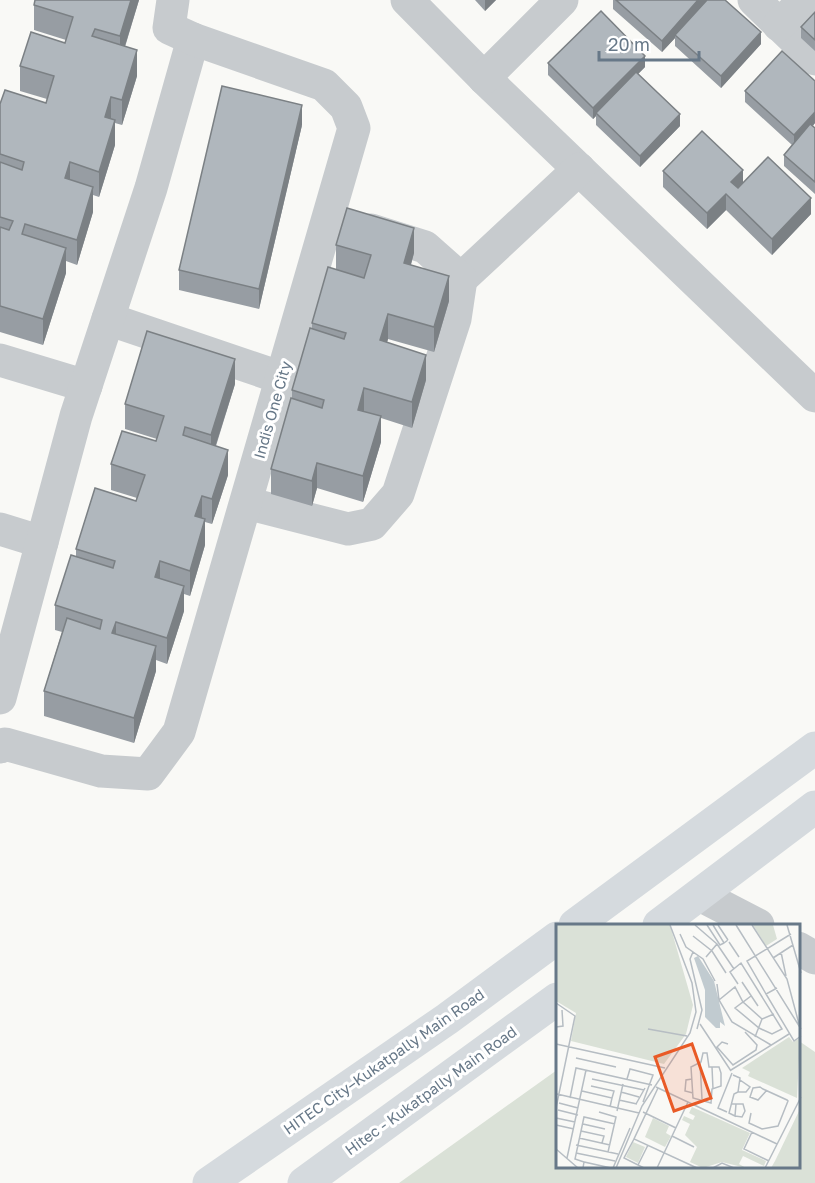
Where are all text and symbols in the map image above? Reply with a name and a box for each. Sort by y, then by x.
scale bar [599,24,700,62]
text: 20 m [608,33,650,55]
street label: Indis One City [250,358,295,461]
inset map [556,924,800,1168]
street label: HITEC City–Kukatpally Main Road [280,985,487,1138]
street label: Hitec - Kukatpally Main Road [341,1022,520,1158]

